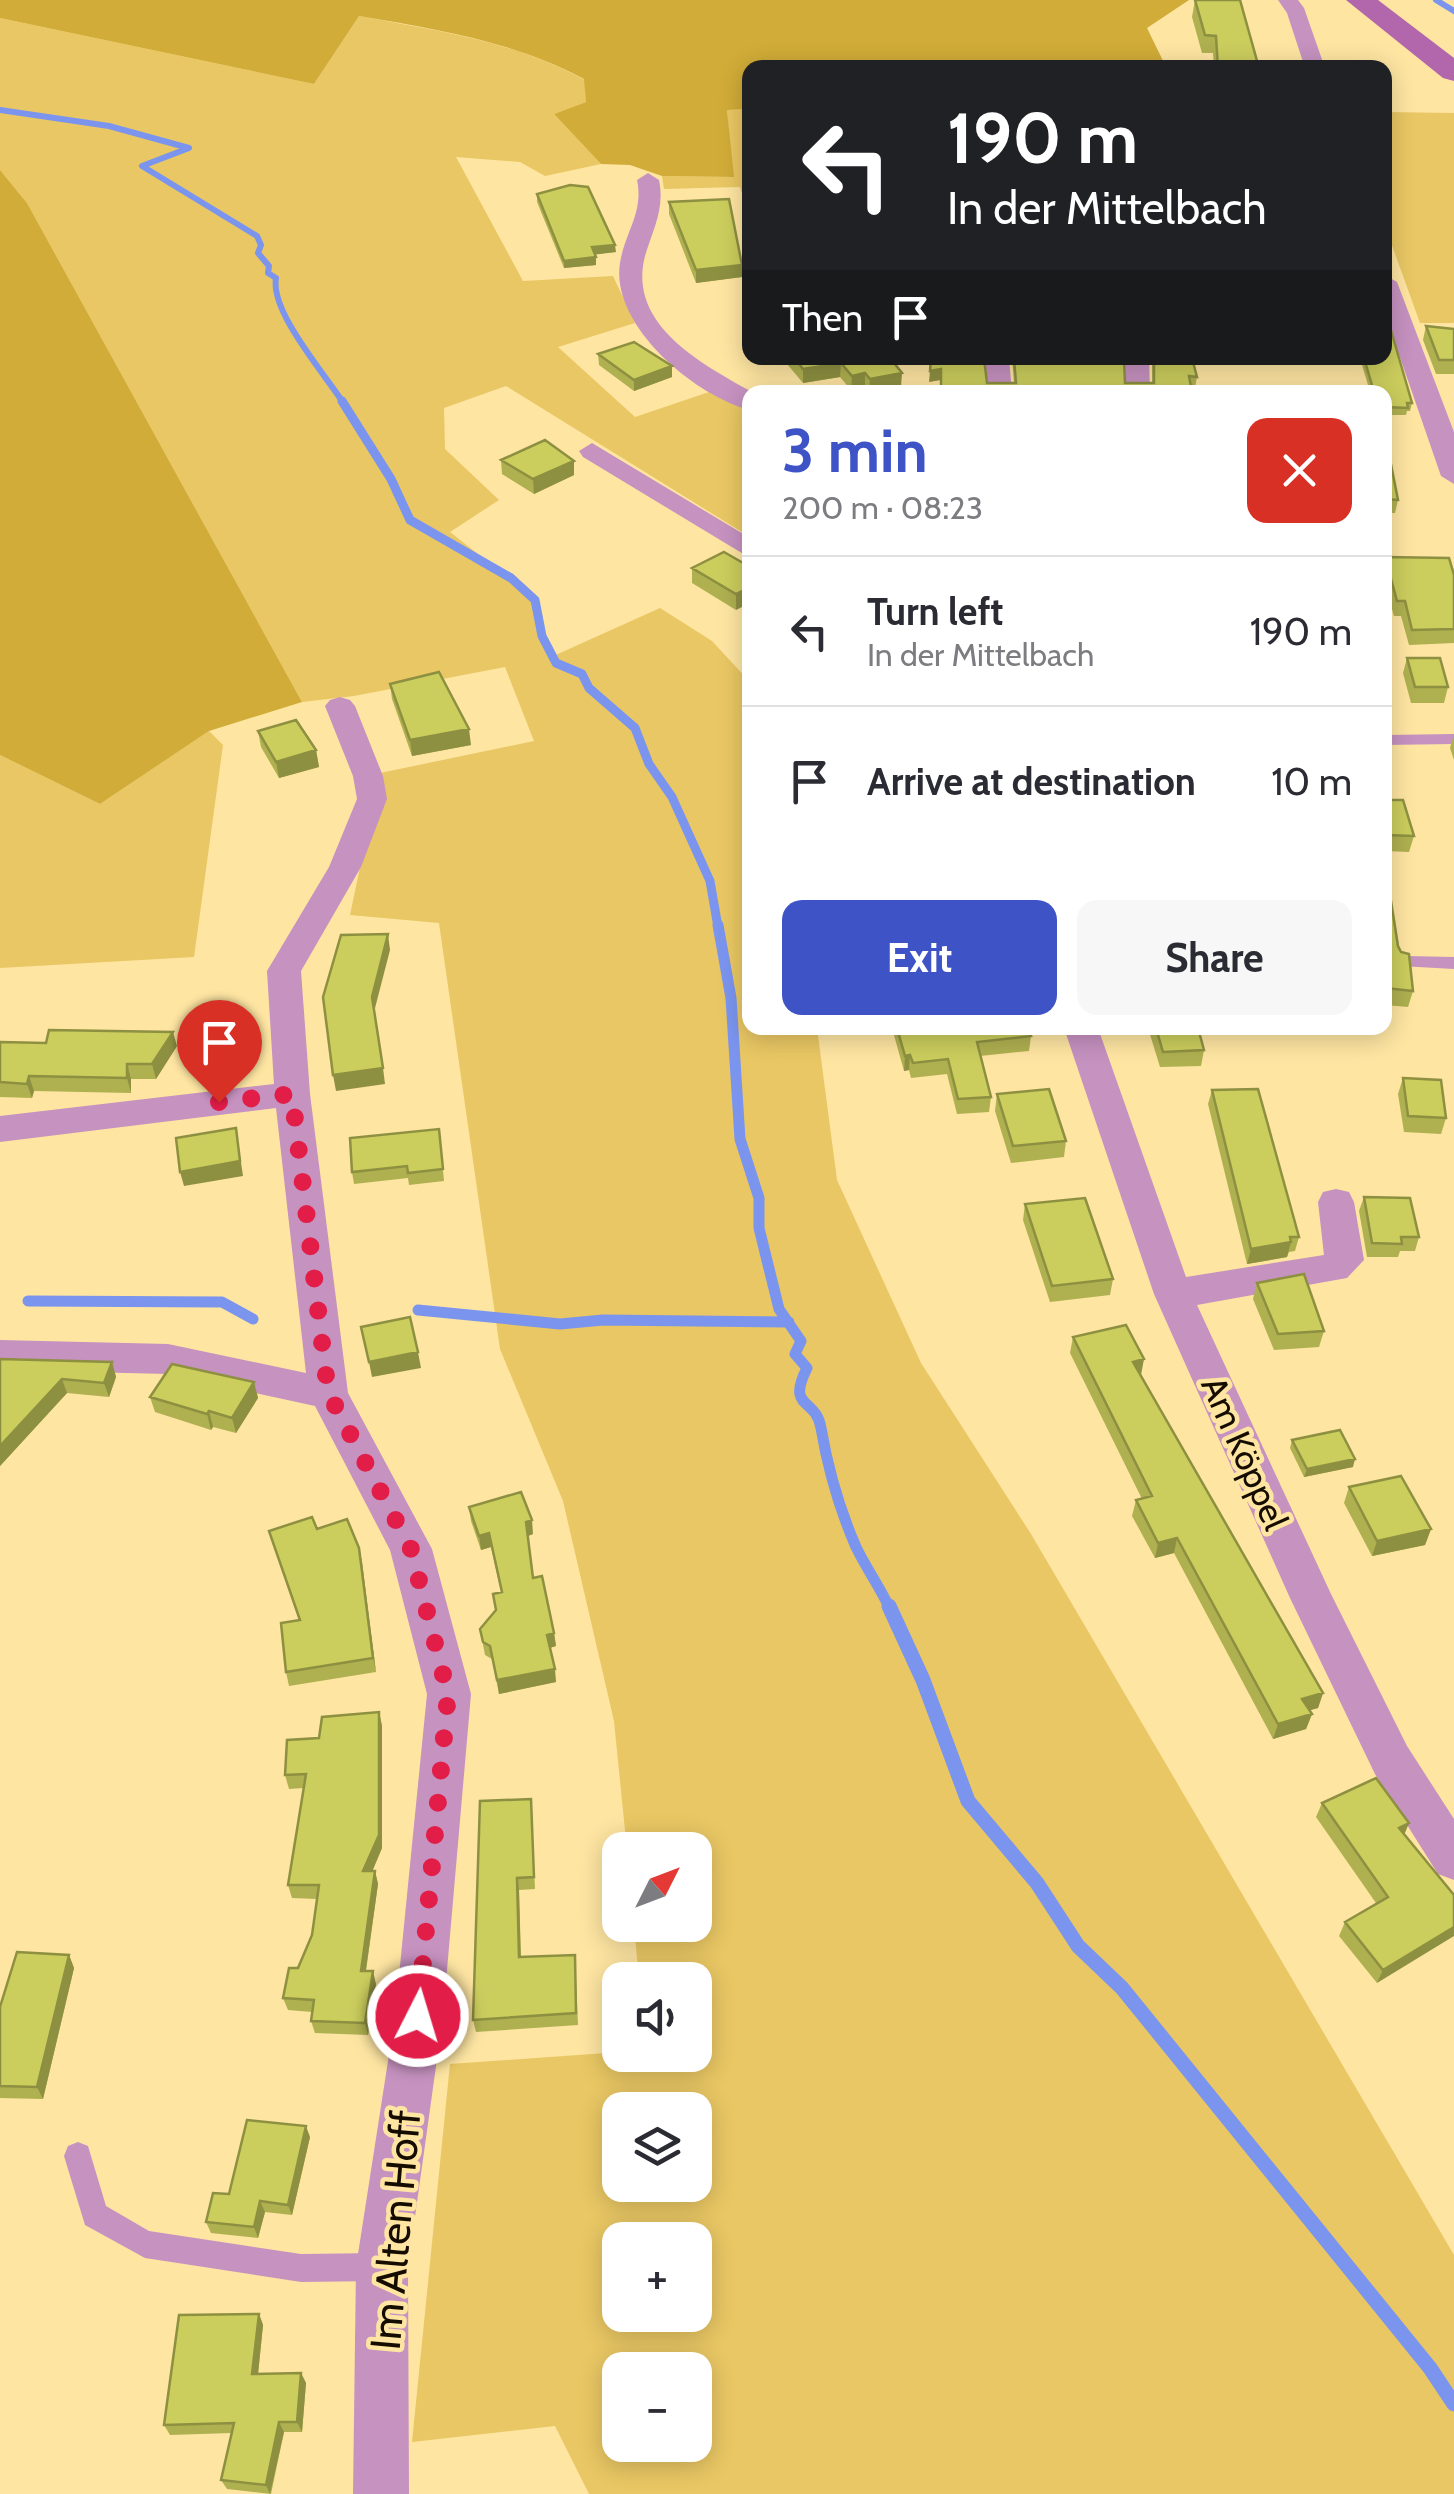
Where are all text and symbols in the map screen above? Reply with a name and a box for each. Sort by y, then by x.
text: 190 m [947,95,1138,181]
icon: left [782,100,912,230]
text: In der Mittelbach [947,181,1267,235]
icon: arrive [883,290,938,345]
text: Then [782,294,863,341]
text: 3 min [782,414,928,487]
button: close [1247,418,1352,523]
text: 200 m · 08:23 [782,488,983,527]
text: Turn left [867,588,1003,635]
icon: left [782,604,837,659]
text: 190 m [1250,608,1352,655]
text: In der Mittelbach [867,635,1094,674]
icon: arrive [782,754,837,809]
text: Arrive at destination [867,758,1196,805]
text: 10 m [1271,758,1352,805]
button: Exit [782,900,1057,1015]
button: Share [1077,900,1352,1015]
pin [177,1000,262,1103]
icon: arrive [192,1015,247,1070]
street label: Am Köppel [1192,1370,1298,1537]
north arrow [602,1832,712,1942]
map controls [602,1832,712,2462]
button: sound [602,1962,712,2072]
position arrow [366,1964,470,2068]
button: layers [602,2092,712,2202]
street label: Im Alten Hoff [359,2108,431,2352]
button: + [602,2222,712,2332]
button: − [602,2352,712,2462]

